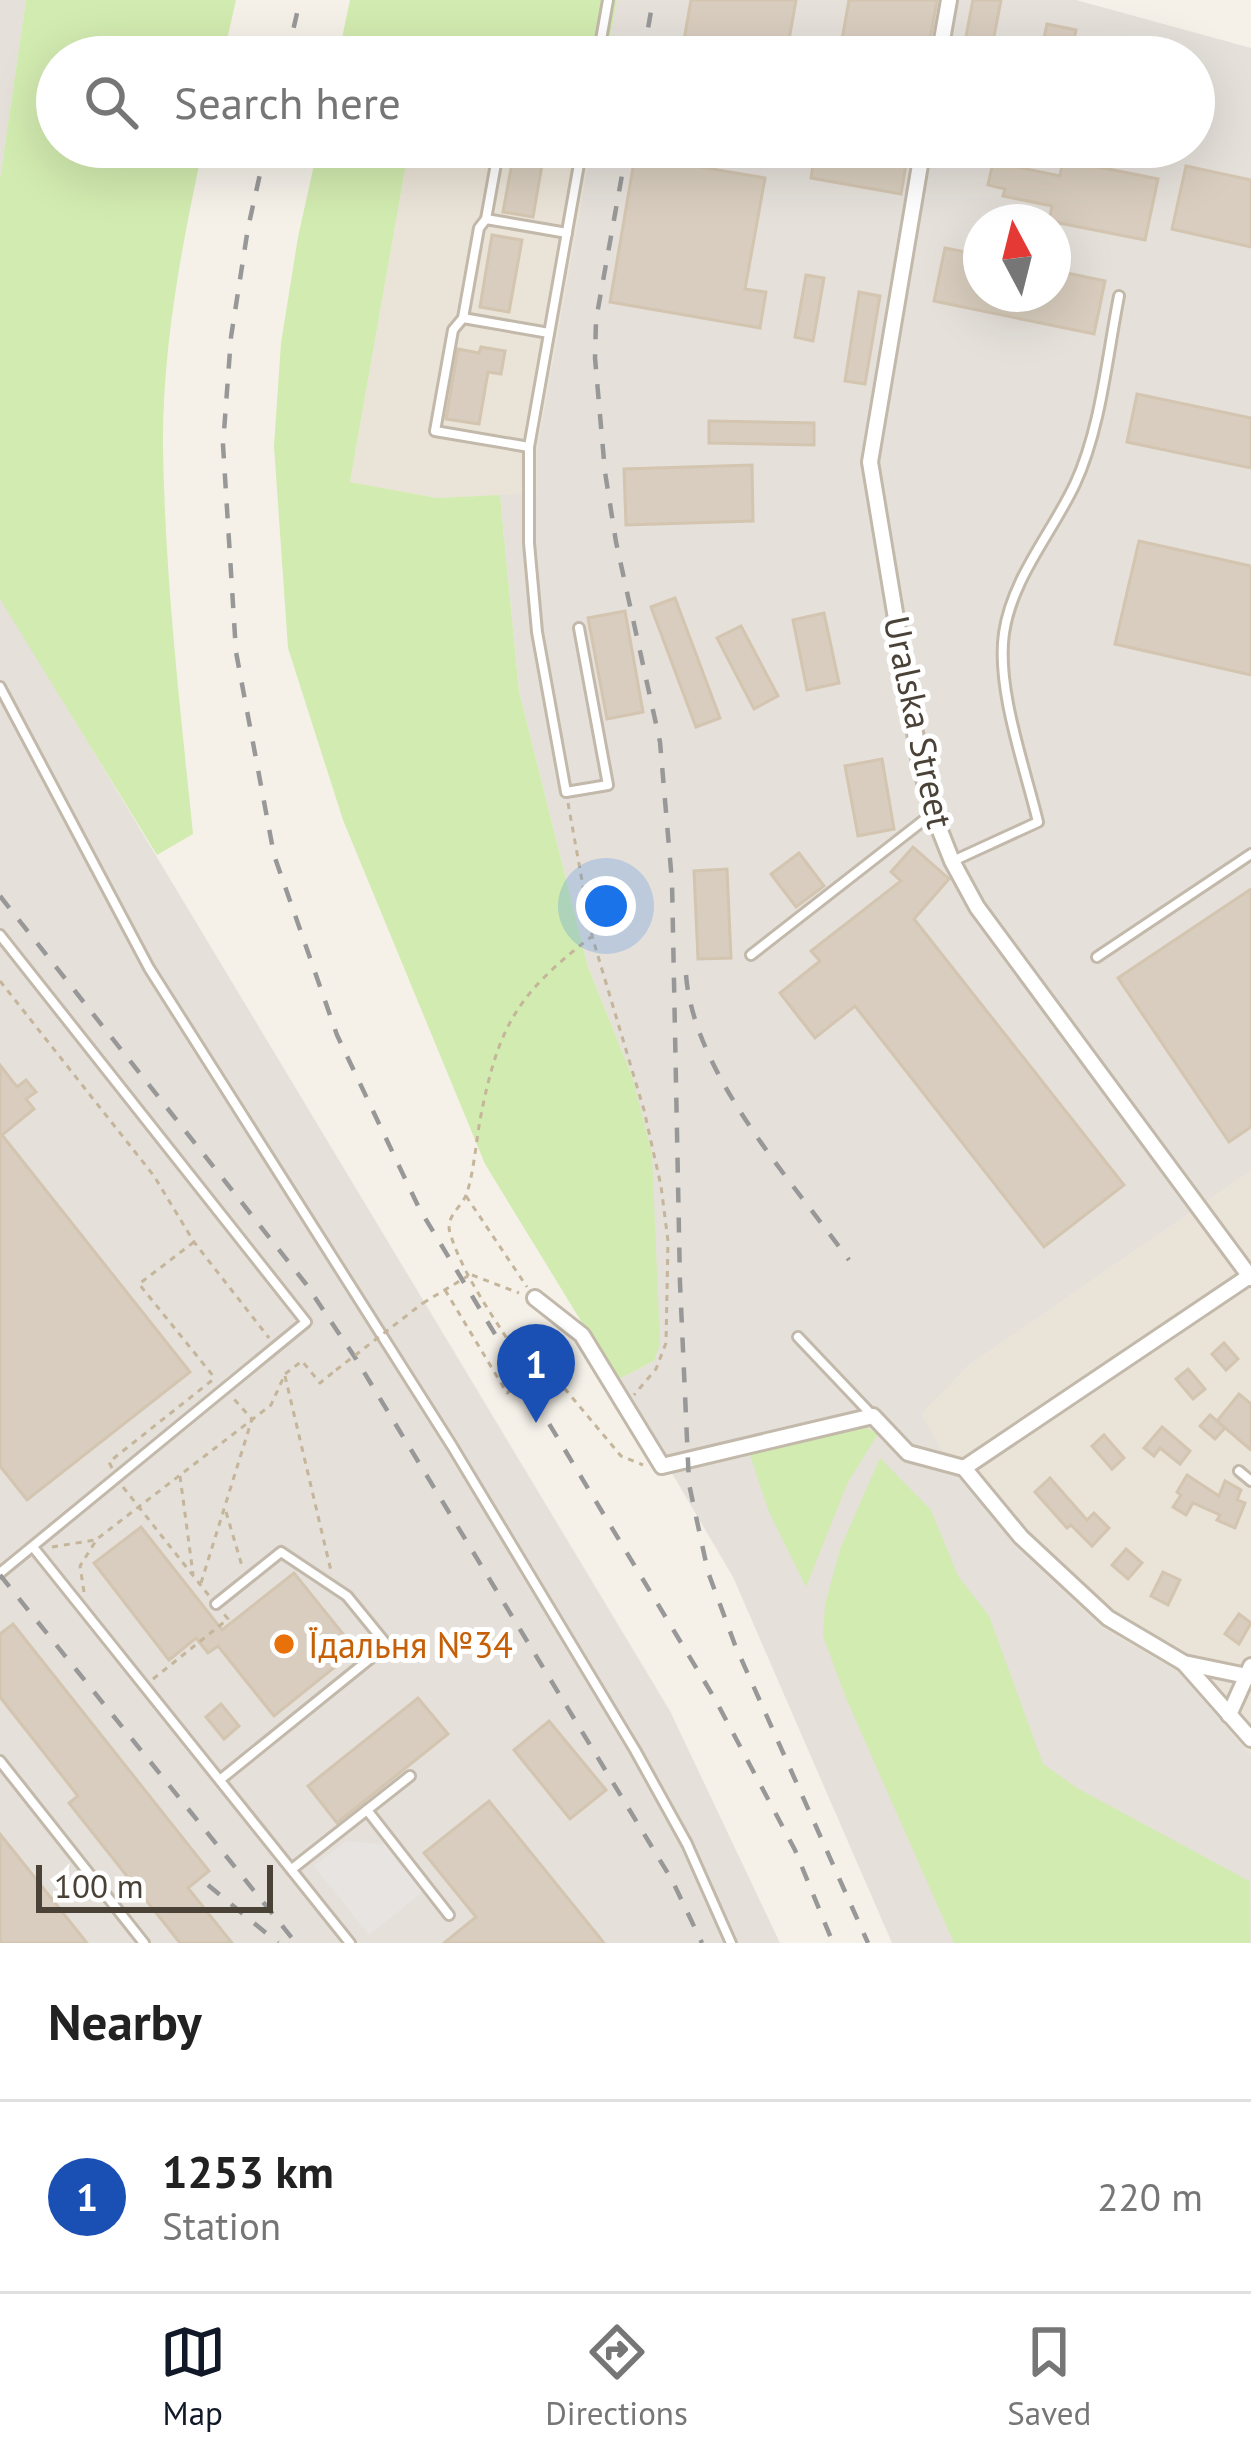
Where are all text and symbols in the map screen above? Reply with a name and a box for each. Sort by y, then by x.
search box [36,36,1215,168]
icon: search [78,69,144,135]
text: Search here [174,73,401,131]
north arrow [963,204,1071,312]
street label: Uralska Street [874,612,964,832]
your location [576,876,636,936]
pin: 1 [497,1324,575,1423]
place label: Їдальня №34 [308,1621,513,1668]
marker: Їдальня №34 [271,1631,297,1657]
scale bar [36,1859,273,1912]
text: 100 m [54,1864,144,1907]
text: Nearby [48,1988,202,2054]
text: 1253 km [162,2142,334,2200]
text: 1 [76,2171,98,2222]
text: 220 m [1097,2171,1203,2222]
text: Station [162,2200,281,2251]
tab: Map [160,2319,226,2434]
tab: Directions [545,2319,688,2434]
tab: Saved [1007,2319,1091,2434]

